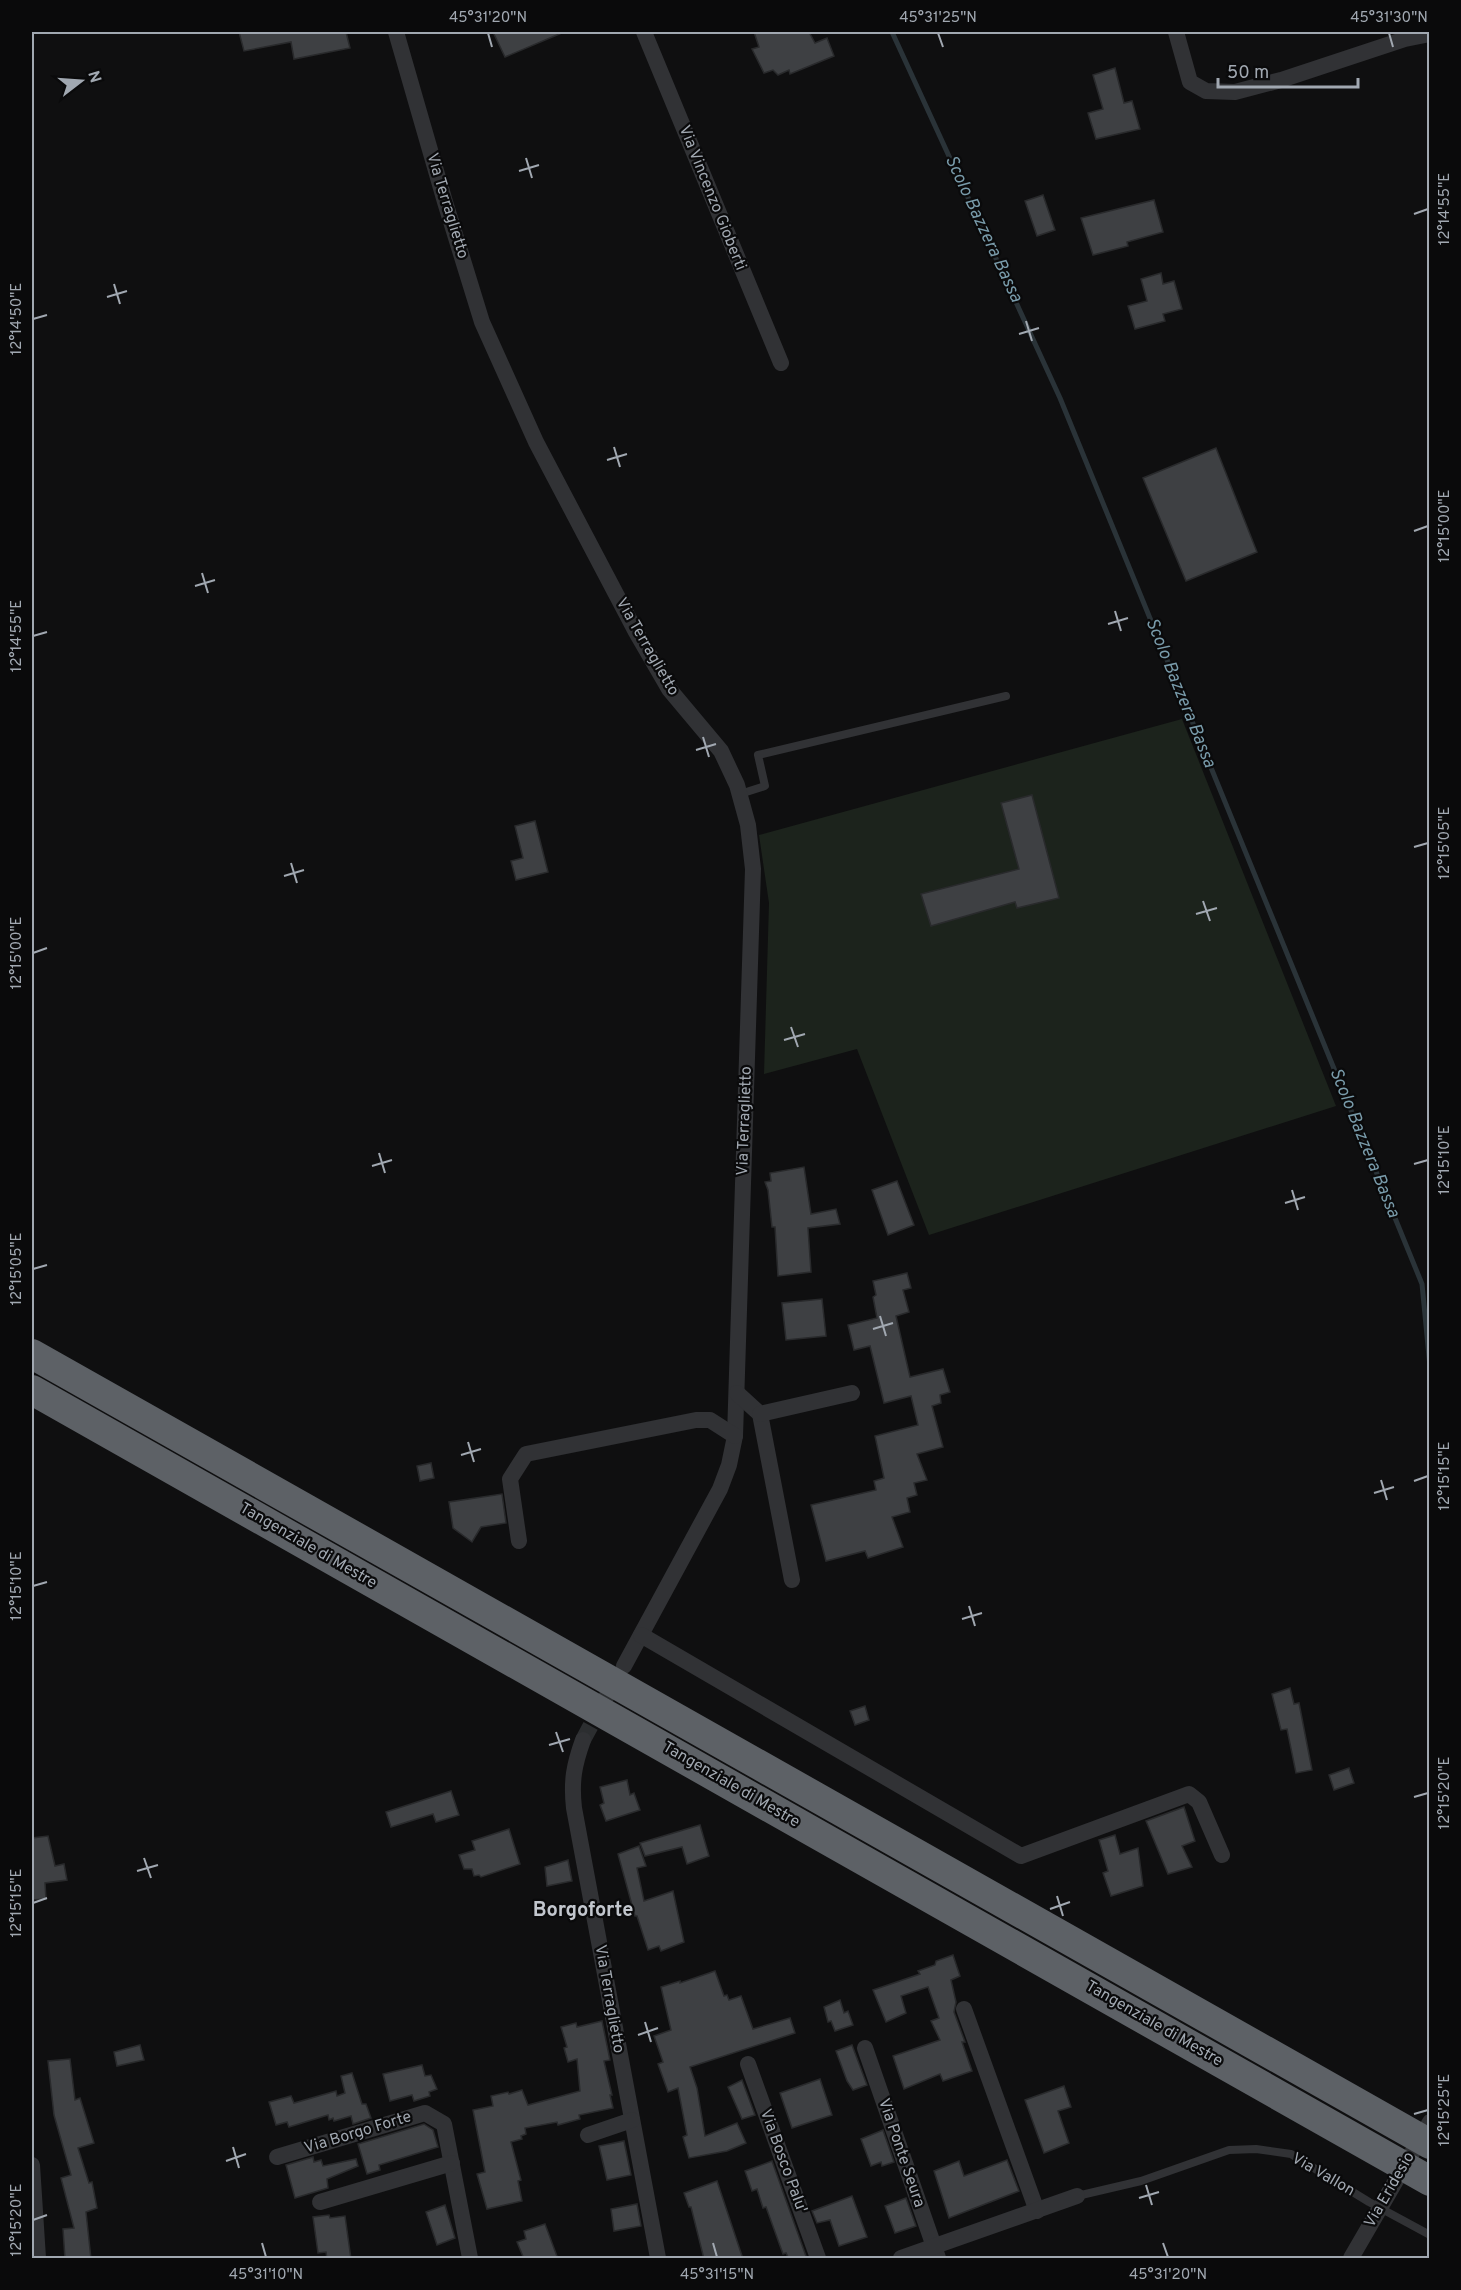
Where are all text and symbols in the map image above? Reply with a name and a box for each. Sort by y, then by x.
text: 45°31'20"N [449,9,527,28]
text: 45°31'25"N [899,9,977,28]
text: 45°31'30"N [1350,9,1428,28]
north arrow [51,51,111,111]
scale bar [1218,51,1358,89]
text: 50 m [1227,62,1269,85]
text: N [82,69,105,86]
street label: Via Vincenzo Gioberti [674,123,750,273]
street label: Via Terraglietto [421,151,473,261]
water label: Scolo Bazzera Bassa [939,152,1027,307]
text: 12°14'55"E [1436,173,1455,245]
text: 12°14'50"E [8,283,27,355]
text: 12°15'00"E [1436,489,1455,563]
street label: Via Terraglietto [611,594,683,700]
text: 12°14'55"E [8,600,27,672]
water label: Scolo Bazzera Bassa [1139,615,1221,772]
text: 12°15'05"E [1436,806,1455,880]
text: 12°15'00"E [8,916,27,990]
water label: Scolo Bazzera Bassa [1323,1065,1405,1222]
street label: Via Terraglietto [733,1066,757,1176]
text: 12°15'10"E [1436,1125,1455,1195]
text: 12°15'05"E [8,1232,27,1306]
text: 12°15'15"E [1436,1442,1455,1510]
street label: Tangenziale di Mestre [236,1499,380,1593]
text: 12°15'10"E [8,1551,27,1621]
street label: Tangenziale di Mestre [659,1738,803,1832]
text: 12°15'20"E [1436,1757,1455,1829]
text: 12°15'15"E [8,1869,27,1937]
district label: Borgoforte [533,1898,633,1924]
street label: Via Terraglietto [590,1943,628,2055]
street label: Tangenziale di Mestre [1082,1977,1226,2071]
text: 12°15'25"E [1436,2074,1455,2146]
street label: Via Ponte Seura [873,2096,929,2210]
street label: Via Bosco Palu' [755,2106,811,2216]
street label: Via Borgo Forte [302,2107,414,2159]
street label: Via Eridesio [1360,2148,1420,2232]
street label: Via Vallon [1288,2149,1358,2201]
text: 12°15'20"E [8,2184,27,2256]
text: 45°31'10"N [229,2266,303,2285]
text: 45°31'15"N [680,2266,754,2285]
text: 45°31'20"N [1129,2266,1207,2285]

